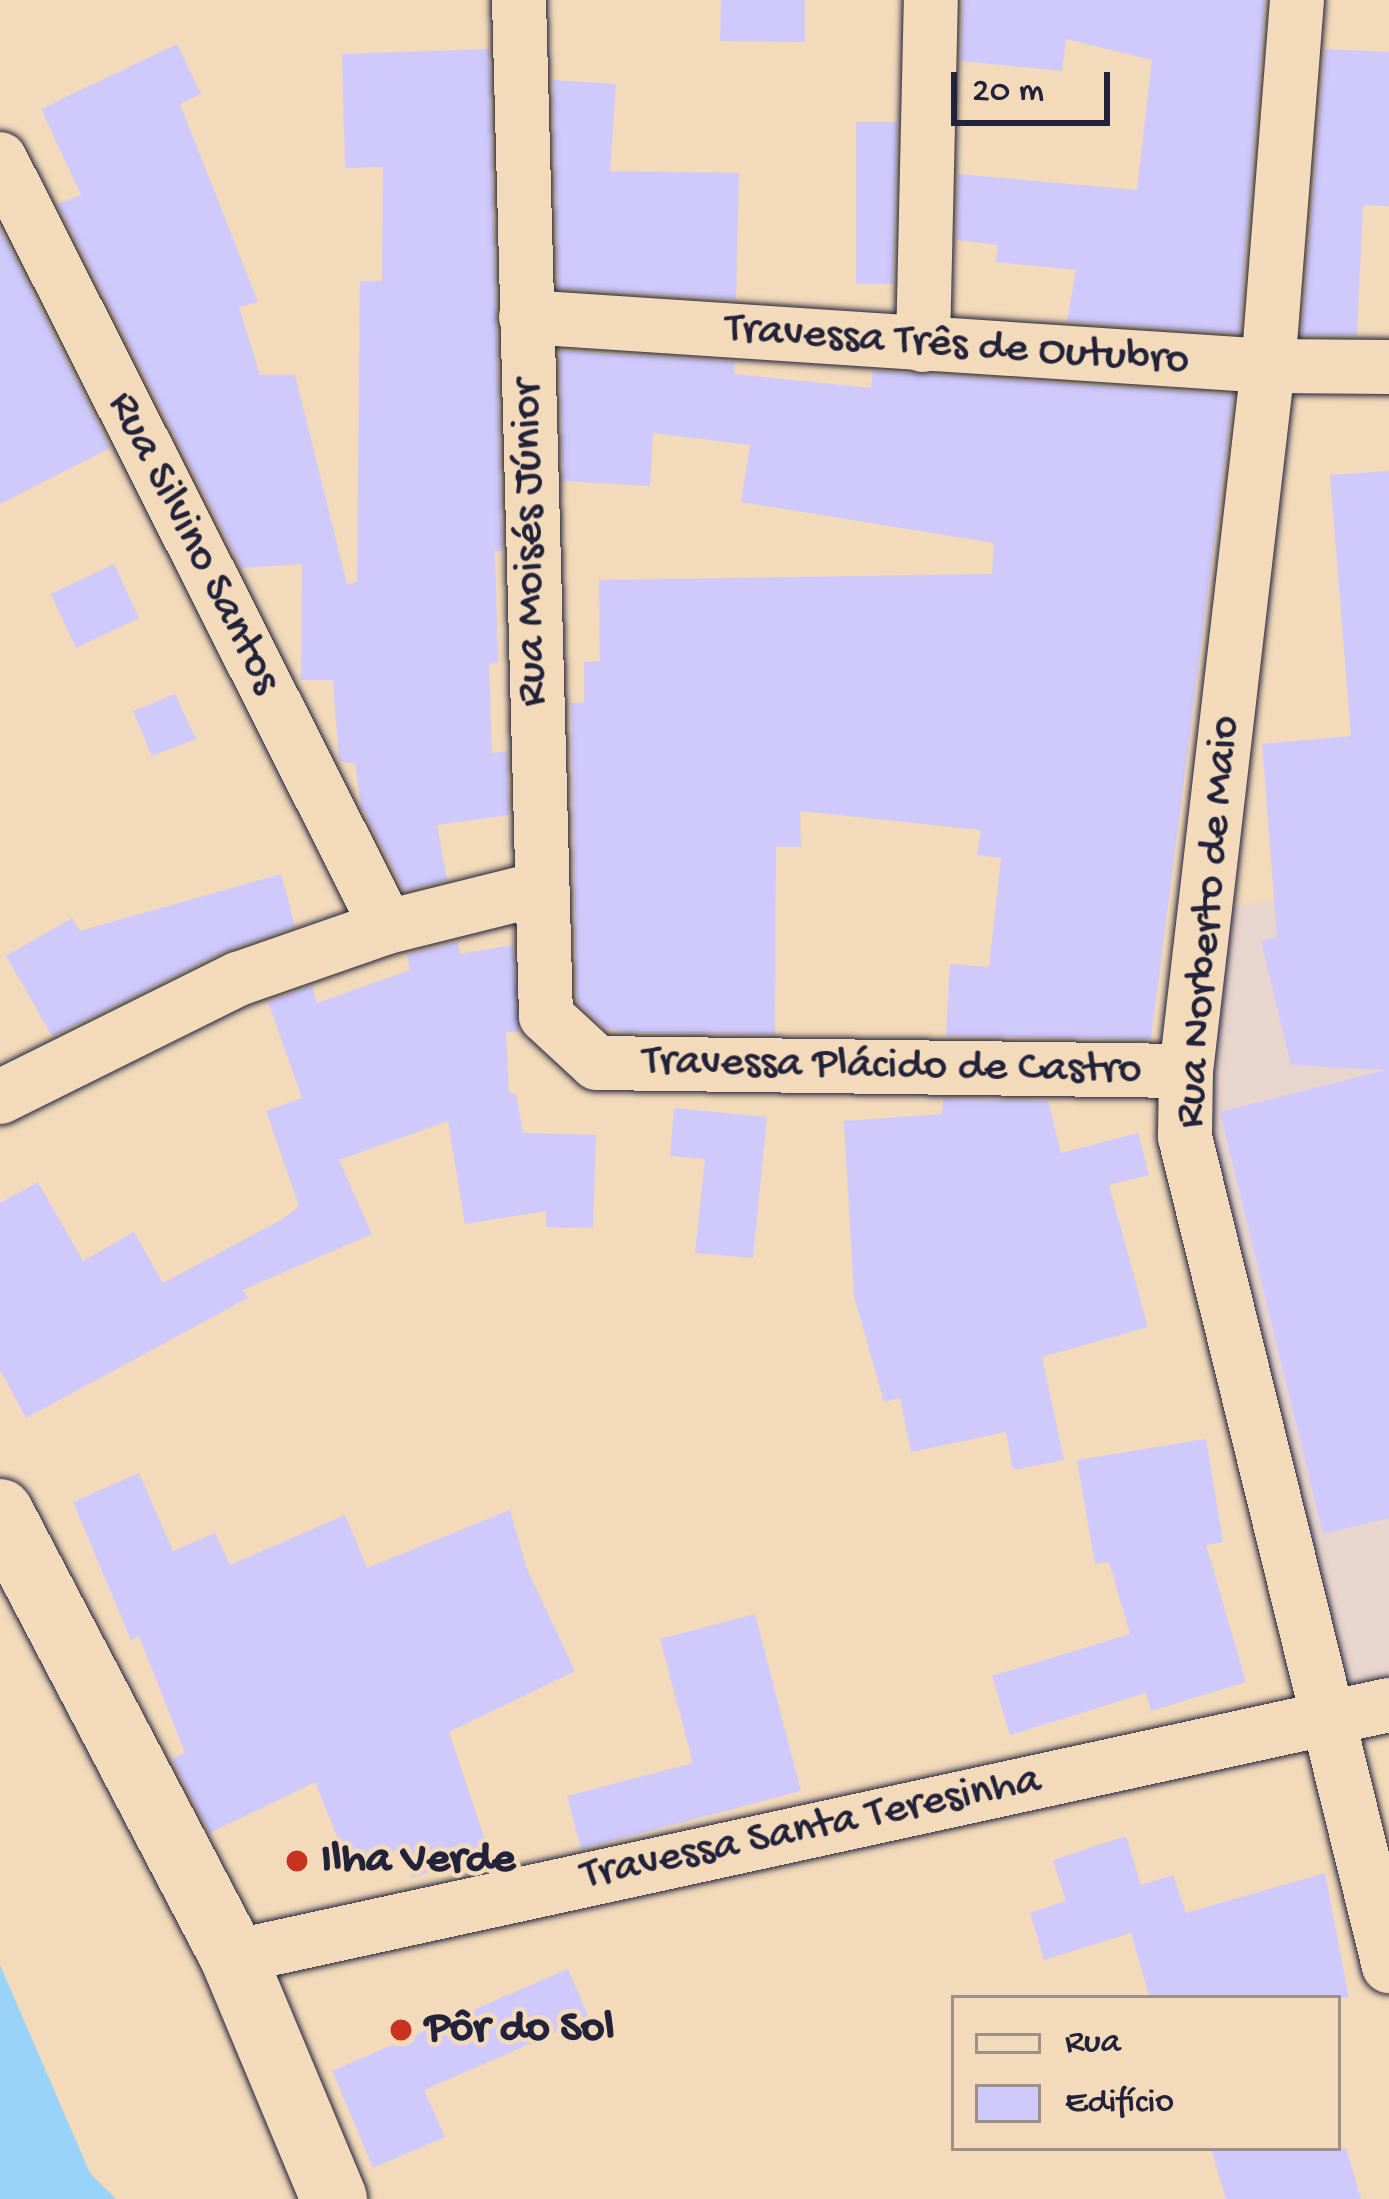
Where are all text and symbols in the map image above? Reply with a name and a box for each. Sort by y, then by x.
scale bar [957,48,1116,122]
text: 20 m [972,71,1044,114]
street label: Travessa Três de Outubro [723,303,1191,389]
street label: Rua Moisés Júnior [501,379,561,707]
street label: Rua Silvino Santos [94,383,292,703]
street label: Rua Norberto de Maio [1164,714,1254,1130]
street label: Travessa Plácido de Castro [642,1036,1142,1098]
street label: Travessa Santa Teresinha [577,1754,1045,1904]
place label: Ilha Verde [321,1834,515,1888]
marker: Ilha Verde [284,1848,310,1874]
legend [951,1995,1341,2151]
place label: Pôr do Sol [425,2003,614,2057]
marker: Pôr do Sol [388,2017,414,2043]
text: Rua [1065,2022,1121,2065]
text: Edifício [1065,2082,1174,2125]

